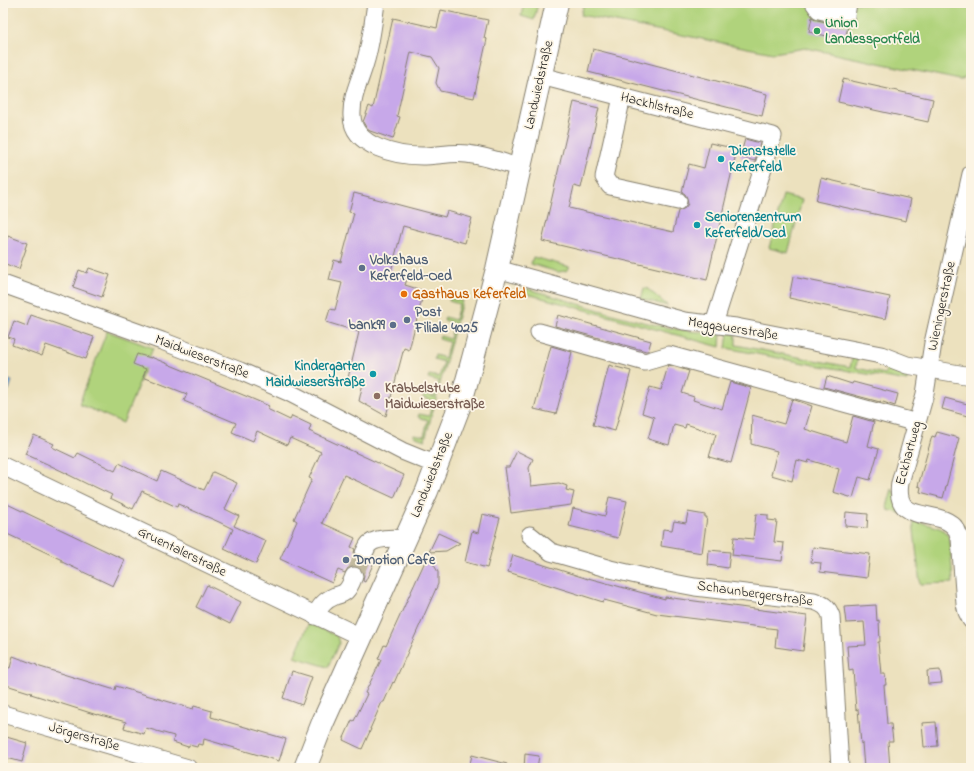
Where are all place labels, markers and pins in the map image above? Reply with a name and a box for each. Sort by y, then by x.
place label: Union Landessportfeld [825,13,920,50]
marker: Union Landessportfeld [812,26,822,36]
place label: Dienststelle Keferfeld [728,141,797,178]
marker: Dienststelle Keferfeld [716,154,726,164]
place label: Seniorenzentrum Keferfeld/Oed [705,207,802,244]
marker: Seniorenzentrum Keferfeld/Oed [692,220,702,230]
place label: Volkshaus Keferfeld-Oed [369,250,452,287]
marker: Volkshaus Keferfeld-Oed [357,263,367,273]
place label: Gasthaus Keferfeld [412,284,526,305]
marker: Gasthaus Keferfeld [399,289,409,299]
place label: Post Filiale 4025 [414,302,478,339]
place label: bank99 [349,315,386,336]
marker: Post Filiale 4025 [402,315,412,325]
marker: bank99 [388,320,398,330]
place label: Kindergarten Maidwieserstraße [266,356,366,393]
marker: Kindergarten Maidwieserstraße [368,369,378,379]
place label: Krabbelstube Maidwieserstraße [385,378,485,415]
marker: Krabbelstube Maidwieserstraße [372,391,382,401]
place label: Dmotion Cafe [353,550,436,571]
marker: Dmotion Cafe [341,555,351,565]

